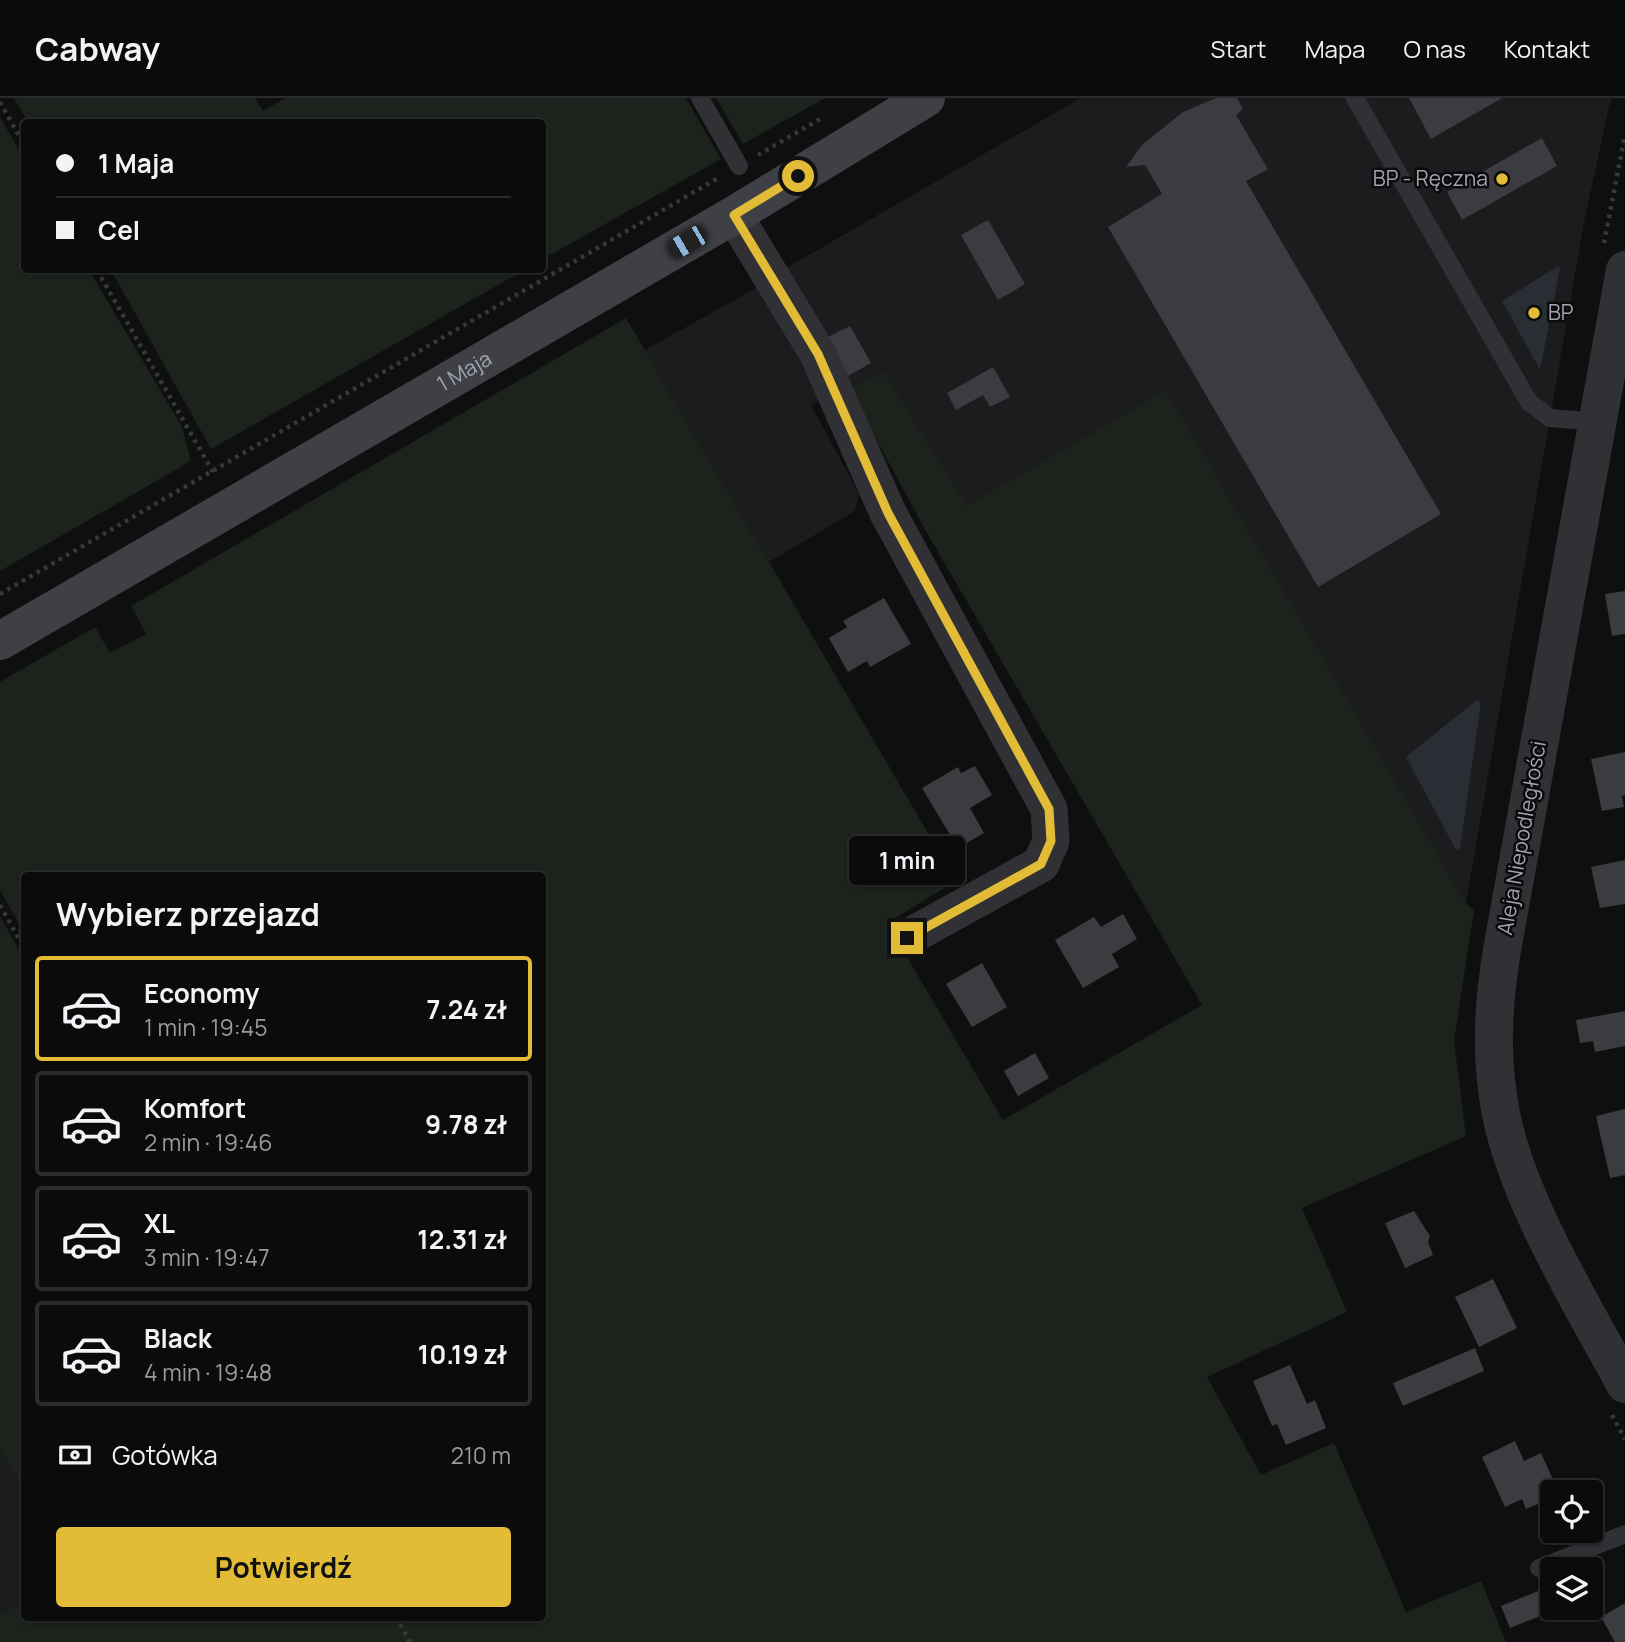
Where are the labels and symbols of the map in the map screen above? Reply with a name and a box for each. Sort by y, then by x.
route start [782,160,814,192]
place label: BP - Ręczna [1373,164,1488,192]
marker: BP - Ręczna [1494,171,1510,187]
car [664,222,711,262]
place label: BP [1548,298,1574,326]
marker: BP [1526,305,1542,321]
street label: 1 Maja [432,344,496,397]
street label: Aleja Niepodległości [1490,738,1552,937]
callout: 1 min [849,836,965,886]
route end [891,922,923,954]

